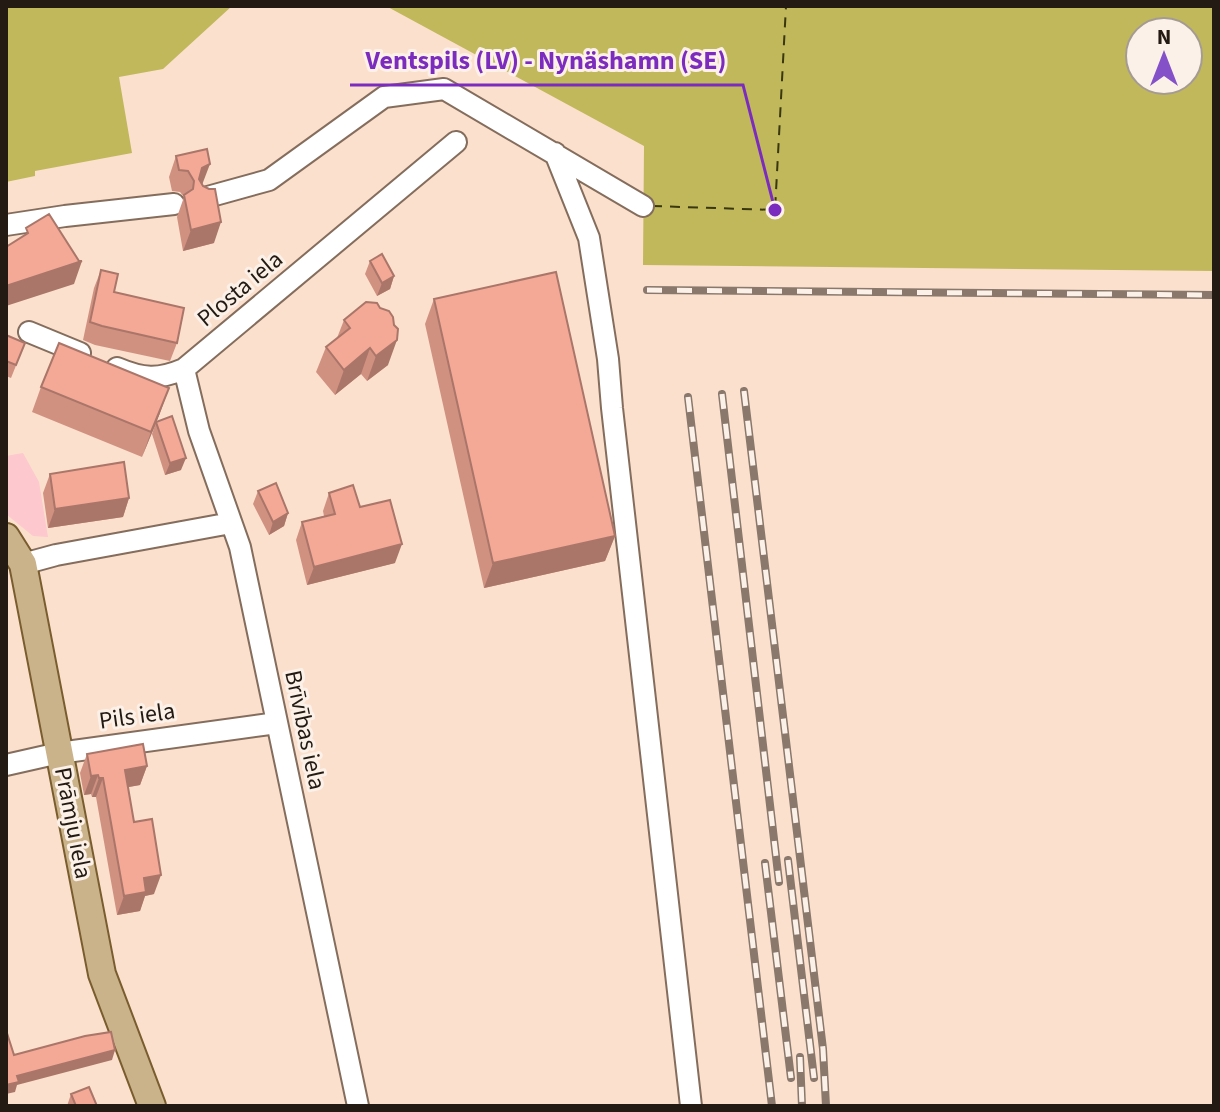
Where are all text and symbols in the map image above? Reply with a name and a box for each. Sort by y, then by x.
north arrow [1124,16,1204,96]
text: N [1157,21,1171,53]
callout: Ventspils (LV) - Nynäshamn (SE) [350,35,743,85]
text: Ventspils (LV) - Nynäshamn (SE) [365,42,726,79]
street label: Plosta iela [189,243,291,335]
street label: Brīvības iela [275,667,335,793]
street label: Pils iela [97,693,177,739]
street label: Prāmju iela [45,764,101,882]

